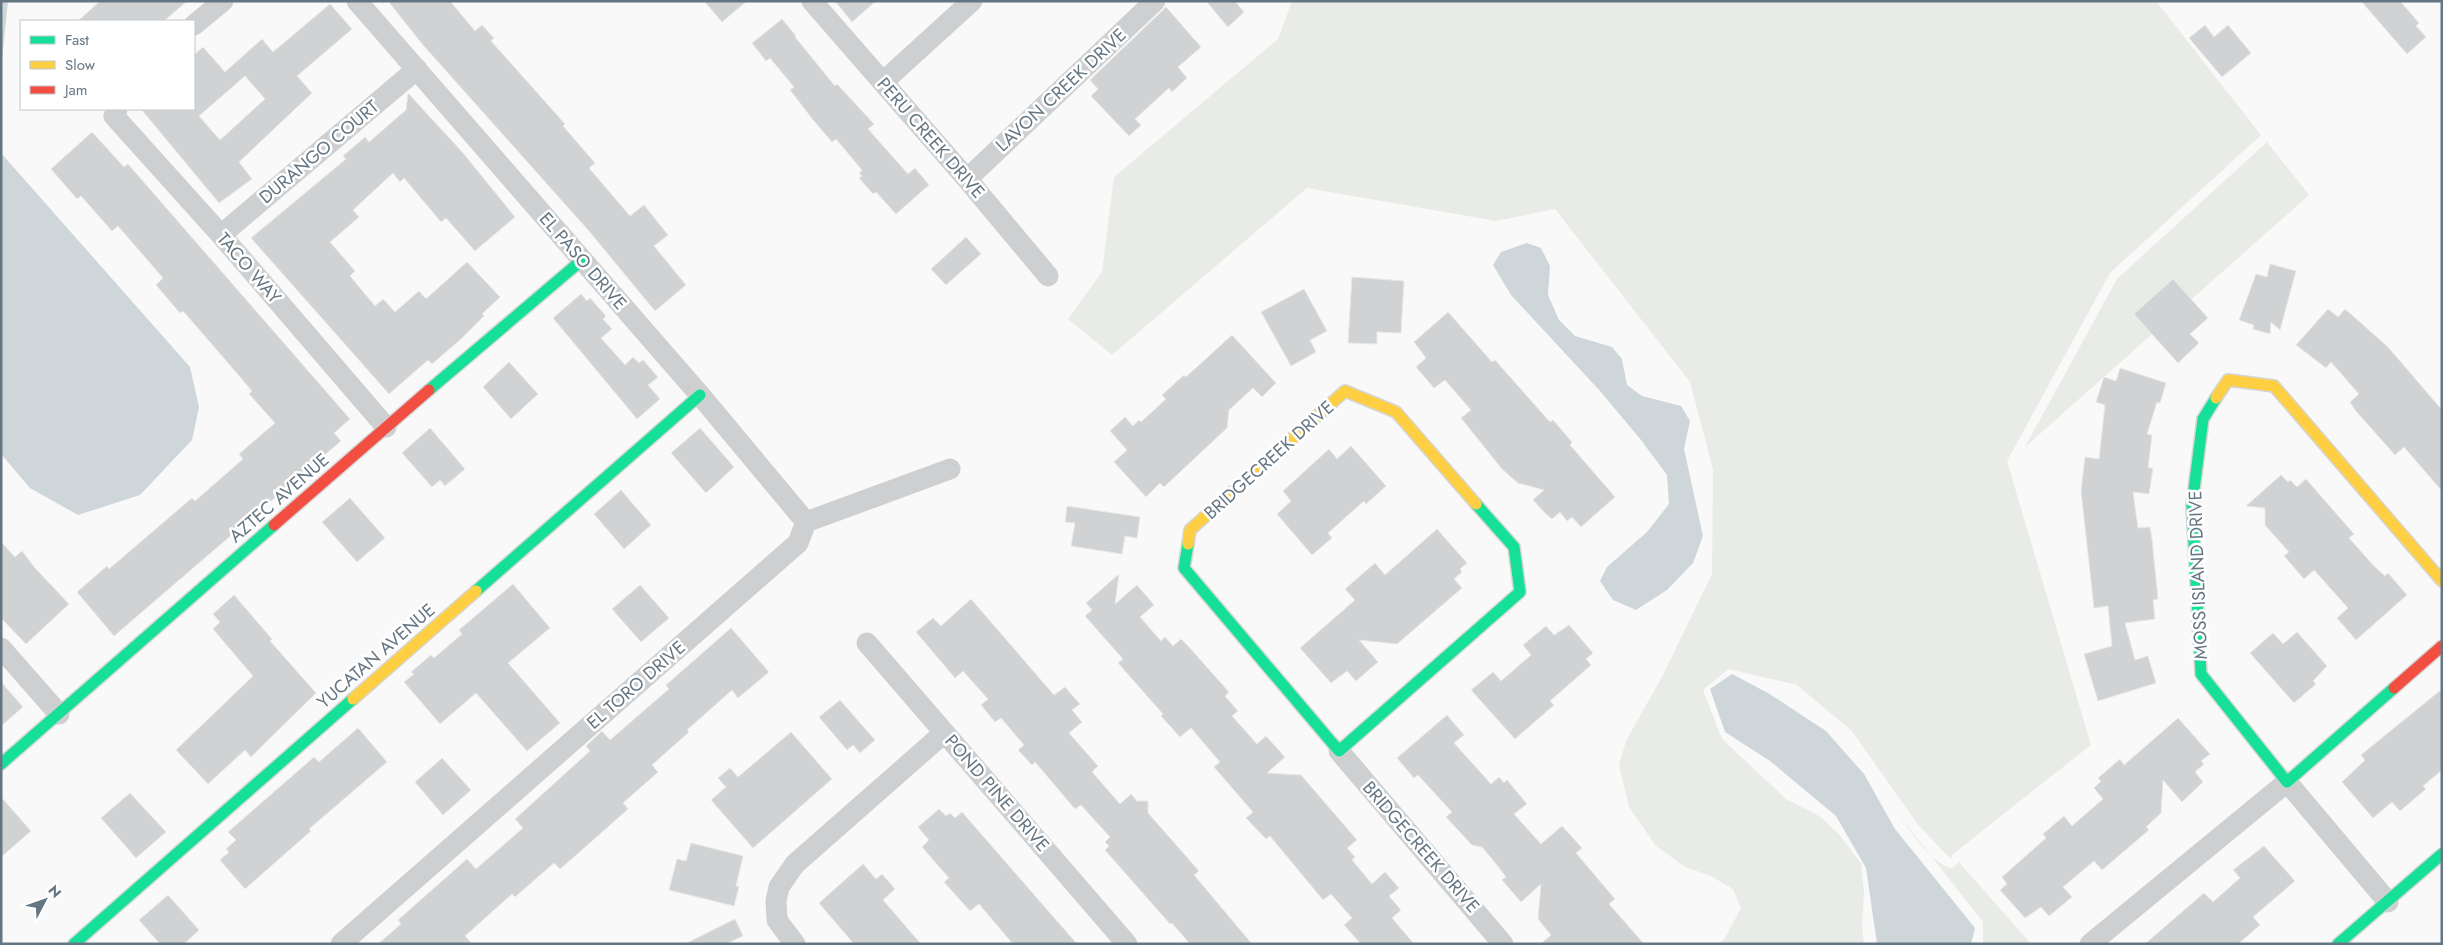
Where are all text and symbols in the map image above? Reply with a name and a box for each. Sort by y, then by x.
legend [20,20,195,110]
street label: LAVON CREEK DRIVE [990,22,1132,158]
text: Fast [65,29,89,51]
text: Slow [65,54,96,76]
street label: PERU CREEK DRIVE [871,72,991,204]
text: Jam [63,79,88,101]
street label: DURANGO COURT [253,94,385,210]
street label: EL PASO DRIVE [533,206,633,316]
street label: TACO WAY [211,227,288,310]
street label: BRIDGECREEK DRIVE [1198,394,1340,526]
street label: AZTEC AVENUE [223,447,335,549]
street label: MOSS ISLAND DRIVE [2182,490,2214,660]
street label: YUCATAN AVENUE [311,597,441,715]
street label: EL TORO DRIVE [581,635,691,735]
street label: POND PINE DRIVE [939,729,1055,857]
street label: BRIDGECREEK DRIVE [1356,775,1486,919]
north arrow [20,875,70,925]
text: N [44,881,66,902]

